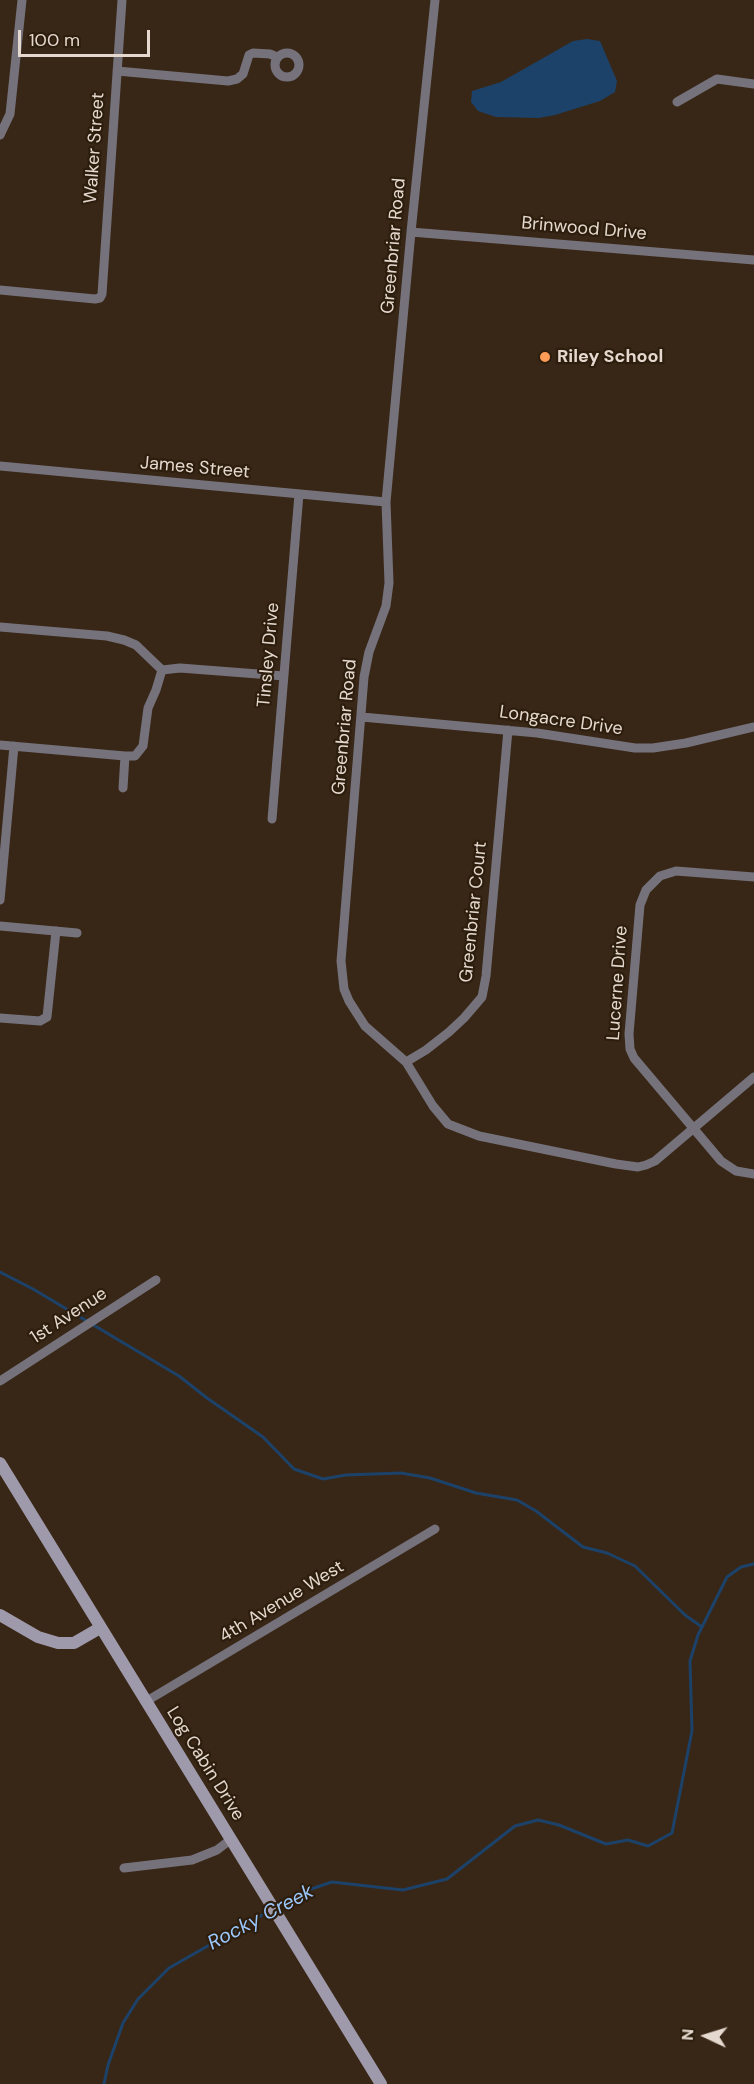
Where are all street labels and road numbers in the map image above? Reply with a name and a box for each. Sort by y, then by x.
street label: Walker Street [80,92,110,204]
street label: Greenbriar Road [377,177,411,315]
street label: Brinwood Drive [520,213,648,245]
street label: James Street [139,452,251,484]
street label: Tinsley Drive [254,602,284,708]
street label: Greenbriar Road [328,658,362,796]
street label: Longacre Drive [498,702,624,740]
street label: Greenbriar Court [456,840,492,984]
street label: Lucerne Drive [603,925,633,1041]
street label: 1st Avenue [27,1283,111,1349]
street label: 4th Avenue West [216,1556,348,1648]
street label: Log Cabin Drive [161,1703,249,1825]

